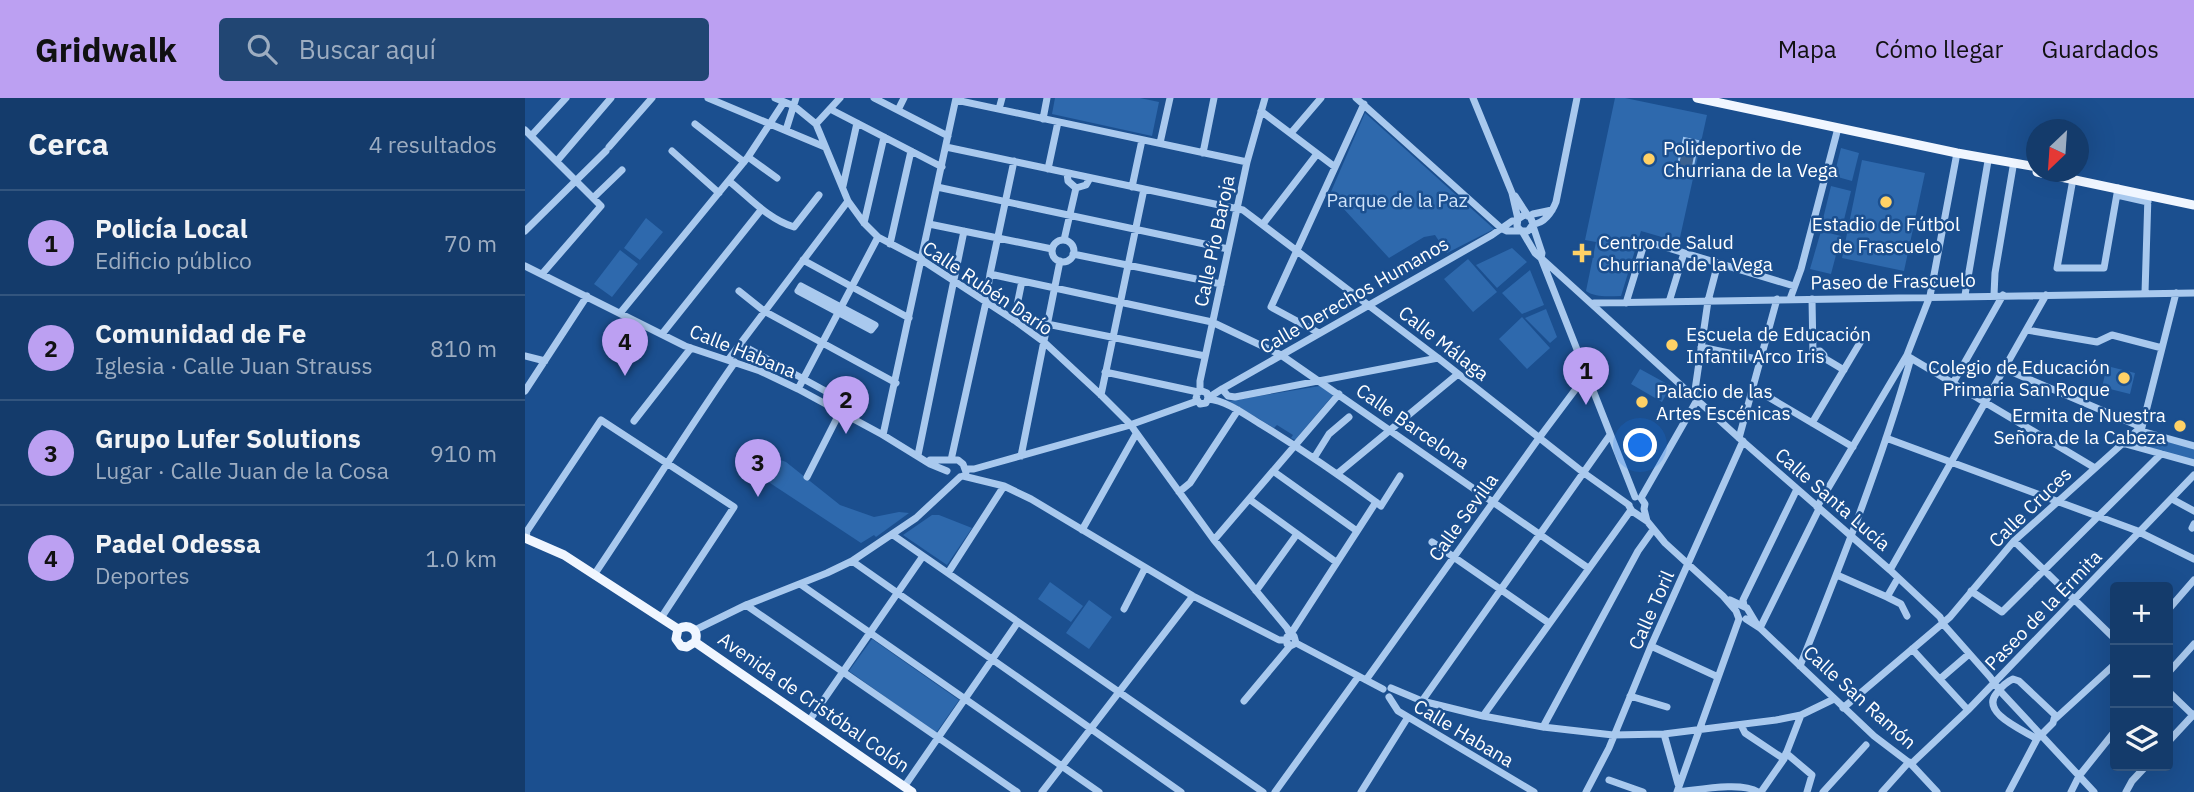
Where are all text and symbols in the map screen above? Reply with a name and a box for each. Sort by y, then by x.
search box [219,18,709,81]
text: Gridwalk [35,28,177,71]
icon: search [243,30,281,68]
text: Buscar aquí [299,32,436,66]
text: Mapa [1778,33,1837,65]
text: Cómo llegar [1875,33,2003,65]
text: Guardados [2041,33,2159,65]
north arrow [2026,119,2089,182]
text: Cerca [28,124,109,163]
text: 4 resultados [369,129,497,159]
place label: Polideportivo de Churriana de la Vega [1663,136,1838,182]
marker: Polideportivo de Churriana de la Vega [1641,151,1657,167]
street label: Calle Pío Baroja [1188,173,1240,309]
park label: Parque de la Paz [1326,188,1468,212]
marker: Estadio de Fútbol de Frascuelo [1878,194,1894,210]
text: Policía Local [95,211,248,245]
place label: Estadio de Fútbol de Frascuelo [1812,212,1960,258]
text: 1 [44,228,58,258]
text: 70 m [444,228,497,258]
place label: Centro de Salud Churriana de la Vega [1598,230,1773,276]
street label: Calle Derechos Humanos [1255,231,1453,359]
street label: Calle Rubén Darío [918,236,1058,340]
marker: Centro de Salud Churriana de la Vega [1572,243,1592,263]
text: Edificio público [95,245,252,275]
street label: Paseo de Frascuelo [1810,268,1976,294]
street label: Calle Málaga [1394,300,1494,386]
text: Comunidad de Fe [95,316,306,350]
pin: 4 [602,318,648,376]
street label: Calle Habana [686,319,800,383]
place label: Escuela de Educación Infantil Arco Iris [1686,322,1871,368]
text: 2 [44,333,58,363]
text: 810 m [430,333,497,363]
marker: Escuela de Educación Infantil Arco Iris [1664,337,1680,353]
pin: 1 [1563,347,1609,405]
text: Iglesia · Calle Juan Strauss [95,350,373,380]
place label: Colegio de Educación Primaria San Roque [1928,355,2110,401]
marker: Colegio de Educación Primaria San Roque [2116,370,2132,386]
pin: 2 [823,376,869,434]
street label: Calle Barcelona [1352,378,1474,474]
place label: Palacio de las Artes Escénicas [1656,379,1791,425]
marker: Palacio de las Artes Escénicas [1634,394,1650,410]
place label: Ermita de Nuestra Señora de la Cabeza [1994,403,2166,449]
marker: Ermita de Nuestra Señora de la Cabeza [2172,418,2188,434]
text: Grupo Lufer Solutions [95,421,361,455]
your location [1623,428,1657,462]
text: 3 [44,438,58,468]
text: 910 m [430,438,497,468]
pin: 3 [735,439,781,497]
street label: Calle Santa Lucía [1770,442,1896,556]
text: Lugar · Calle Juan de la Cosa [95,455,389,485]
street label: Calle Cruces [1984,462,2076,552]
street label: Calle Sevilla [1423,468,1503,566]
text: Padel Odessa [95,526,261,560]
text: 4 [44,543,58,573]
text: 1.0 km [426,543,497,573]
street label: Paseo de la Ermita [1979,545,2107,675]
text: Deportes [95,560,190,590]
street label: Calle Toril [1623,567,1679,653]
map controls [2110,582,2173,771]
button: + [2110,582,2173,645]
street label: Avenida de Cristóbal Colón [714,627,914,777]
street label: Calle San Ramón [1799,640,1921,754]
button: − [2110,645,2173,708]
street label: Calle Habana [1409,694,1519,772]
button: layers [2110,708,2173,771]

